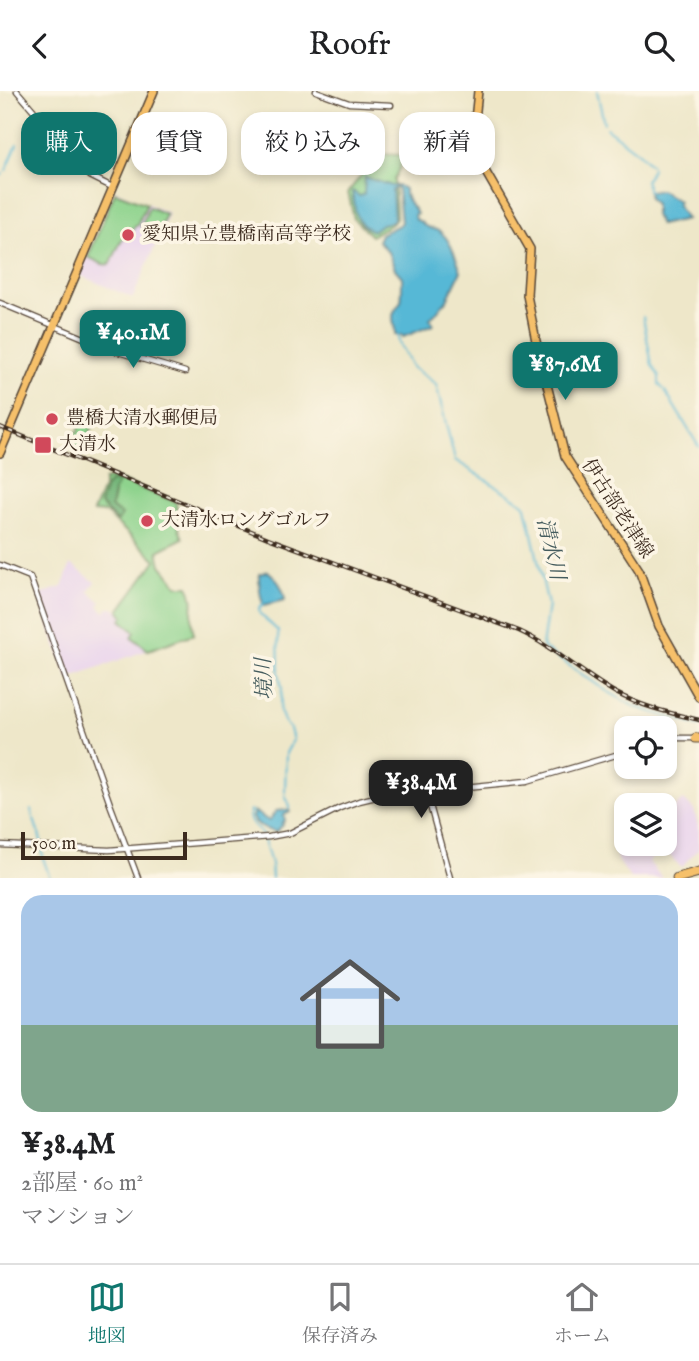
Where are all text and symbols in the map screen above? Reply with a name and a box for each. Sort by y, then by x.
text: Roofr [309,25,390,66]
icon: back [21,27,59,65]
icon: search [640,27,678,65]
chip: 購入 [21,112,117,175]
chip: 賃貸 [131,112,227,175]
chip: 絞り込み [241,112,385,175]
chip: 新着 [399,112,495,175]
place label: 愛知県立豊橋南高等学校 [142,223,351,247]
marker: 愛知県立豊橋南高等学校 [120,227,136,243]
pin: ¥40.1M [76,310,190,370]
text: ¥40.1M [96,318,170,347]
pin: ¥87.6M [508,343,622,402]
text: ¥87.6M [529,350,601,379]
place label: 豊橋大清水郵便局 [66,407,218,431]
marker: 豊橋大清水郵便局 [44,411,60,427]
place label: 大清水 [59,433,116,457]
marker: 大清水 [33,435,53,455]
street label: 伊古部老津線 [576,455,658,563]
place label: 大清水ロングゴルフ [161,509,331,533]
marker: 大清水ロングゴルフ [139,513,155,529]
water label: 清水川 [530,515,571,585]
water label: 境川 [251,656,279,700]
map controls [614,716,677,856]
button: locate [614,716,677,779]
pin: ¥38.4M [364,761,478,820]
text: ¥38.4M [385,768,457,797]
button: layers [614,793,677,856]
scale bar [21,829,187,861]
text: 500 m [32,832,76,856]
icon: home [287,941,413,1067]
text: ¥38.4M [21,1126,115,1164]
text: 2部屋 · 60 m² [21,1169,143,1198]
text: マンション [21,1203,135,1232]
tab: 地図 [88,1278,126,1349]
tab: 保存済み [302,1278,378,1349]
tab: ホーム [554,1278,611,1349]

